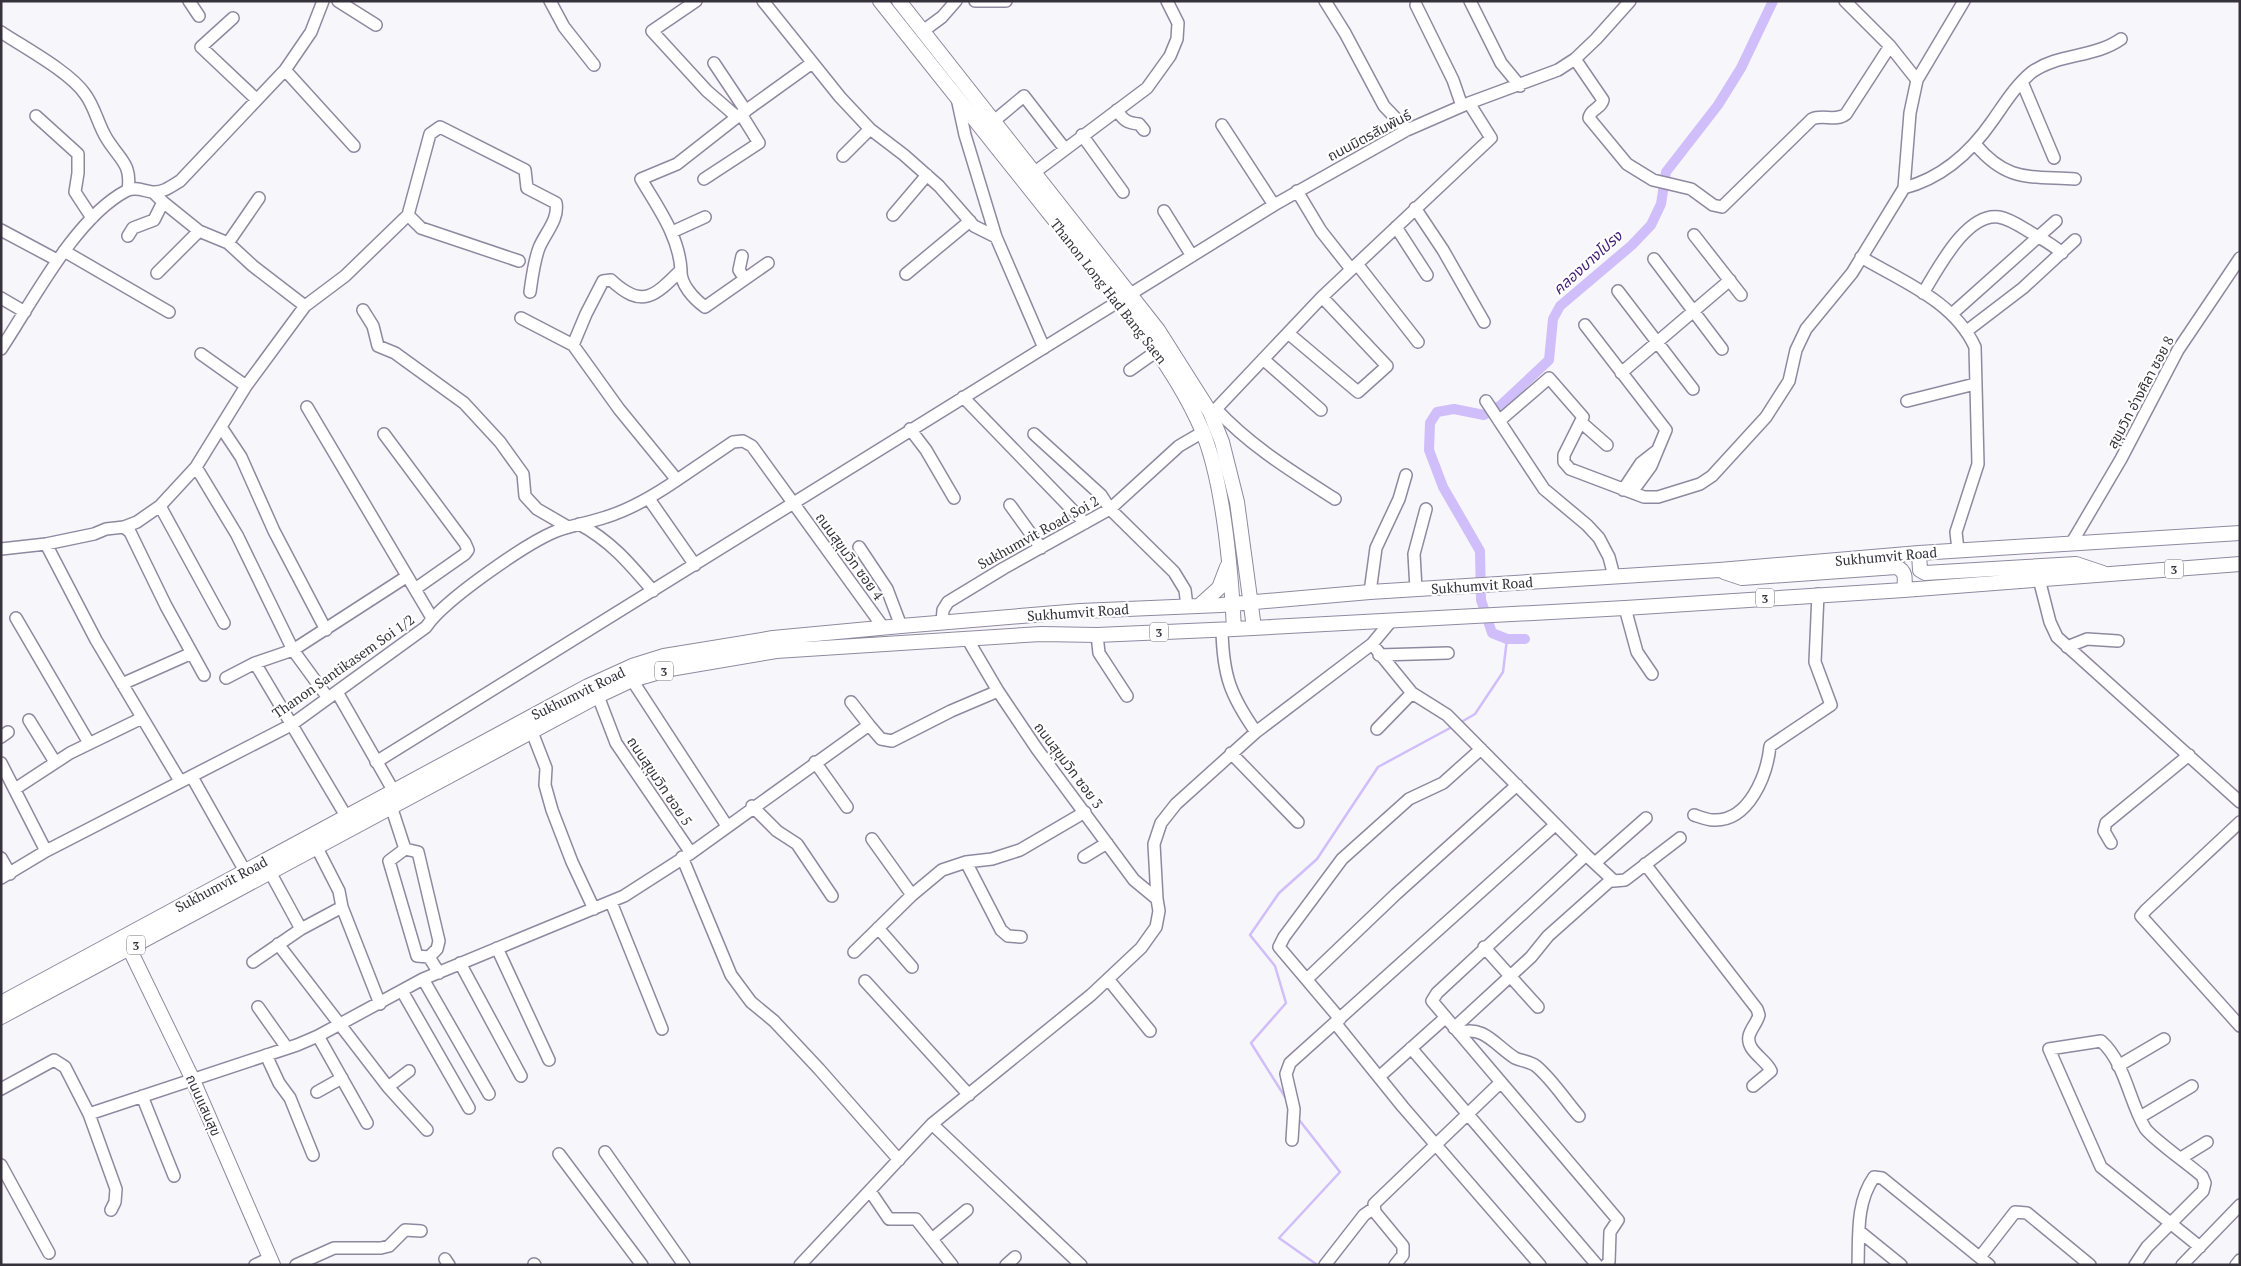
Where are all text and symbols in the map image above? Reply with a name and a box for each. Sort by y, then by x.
street label: ถนนมิตรสัมพันธ์ [1324,105,1414,165]
street label: Thanon Long Had Bang Saen [1046,214,1172,368]
water label: คลองบางโปรง [1548,225,1627,298]
street label: สุขุมวิท อ่างศิลา ซอย 8 [2102,332,2178,452]
street label: Sukhumvit Road Soi 2 [974,491,1102,573]
street label: ถนนสุขุมวิท ซอย 4 [812,508,888,604]
street label: Sukhumvit Road [1834,542,1938,570]
road number: 3 [2165,560,2183,578]
street label: Sukhumvit Road [1430,572,1534,598]
road number: 3 [1756,588,1774,608]
street label: Sukhumvit Road [1026,599,1130,625]
street label: Thanon Santikasem Soi 1/2 [268,610,418,722]
road number: 3 [1150,622,1168,642]
road number: 3 [655,661,673,680]
street label: Sukhumvit Road [528,662,628,724]
street label: ถนนสุขุมวิท ซอย 3 [1030,718,1108,812]
street label: ถนนสุขุมวิท ซอย 5 [623,733,697,829]
street label: Sukhumvit Road [171,852,271,916]
road number: 3 [127,936,145,954]
street label: ถนนแสนสุข [182,1071,226,1139]

